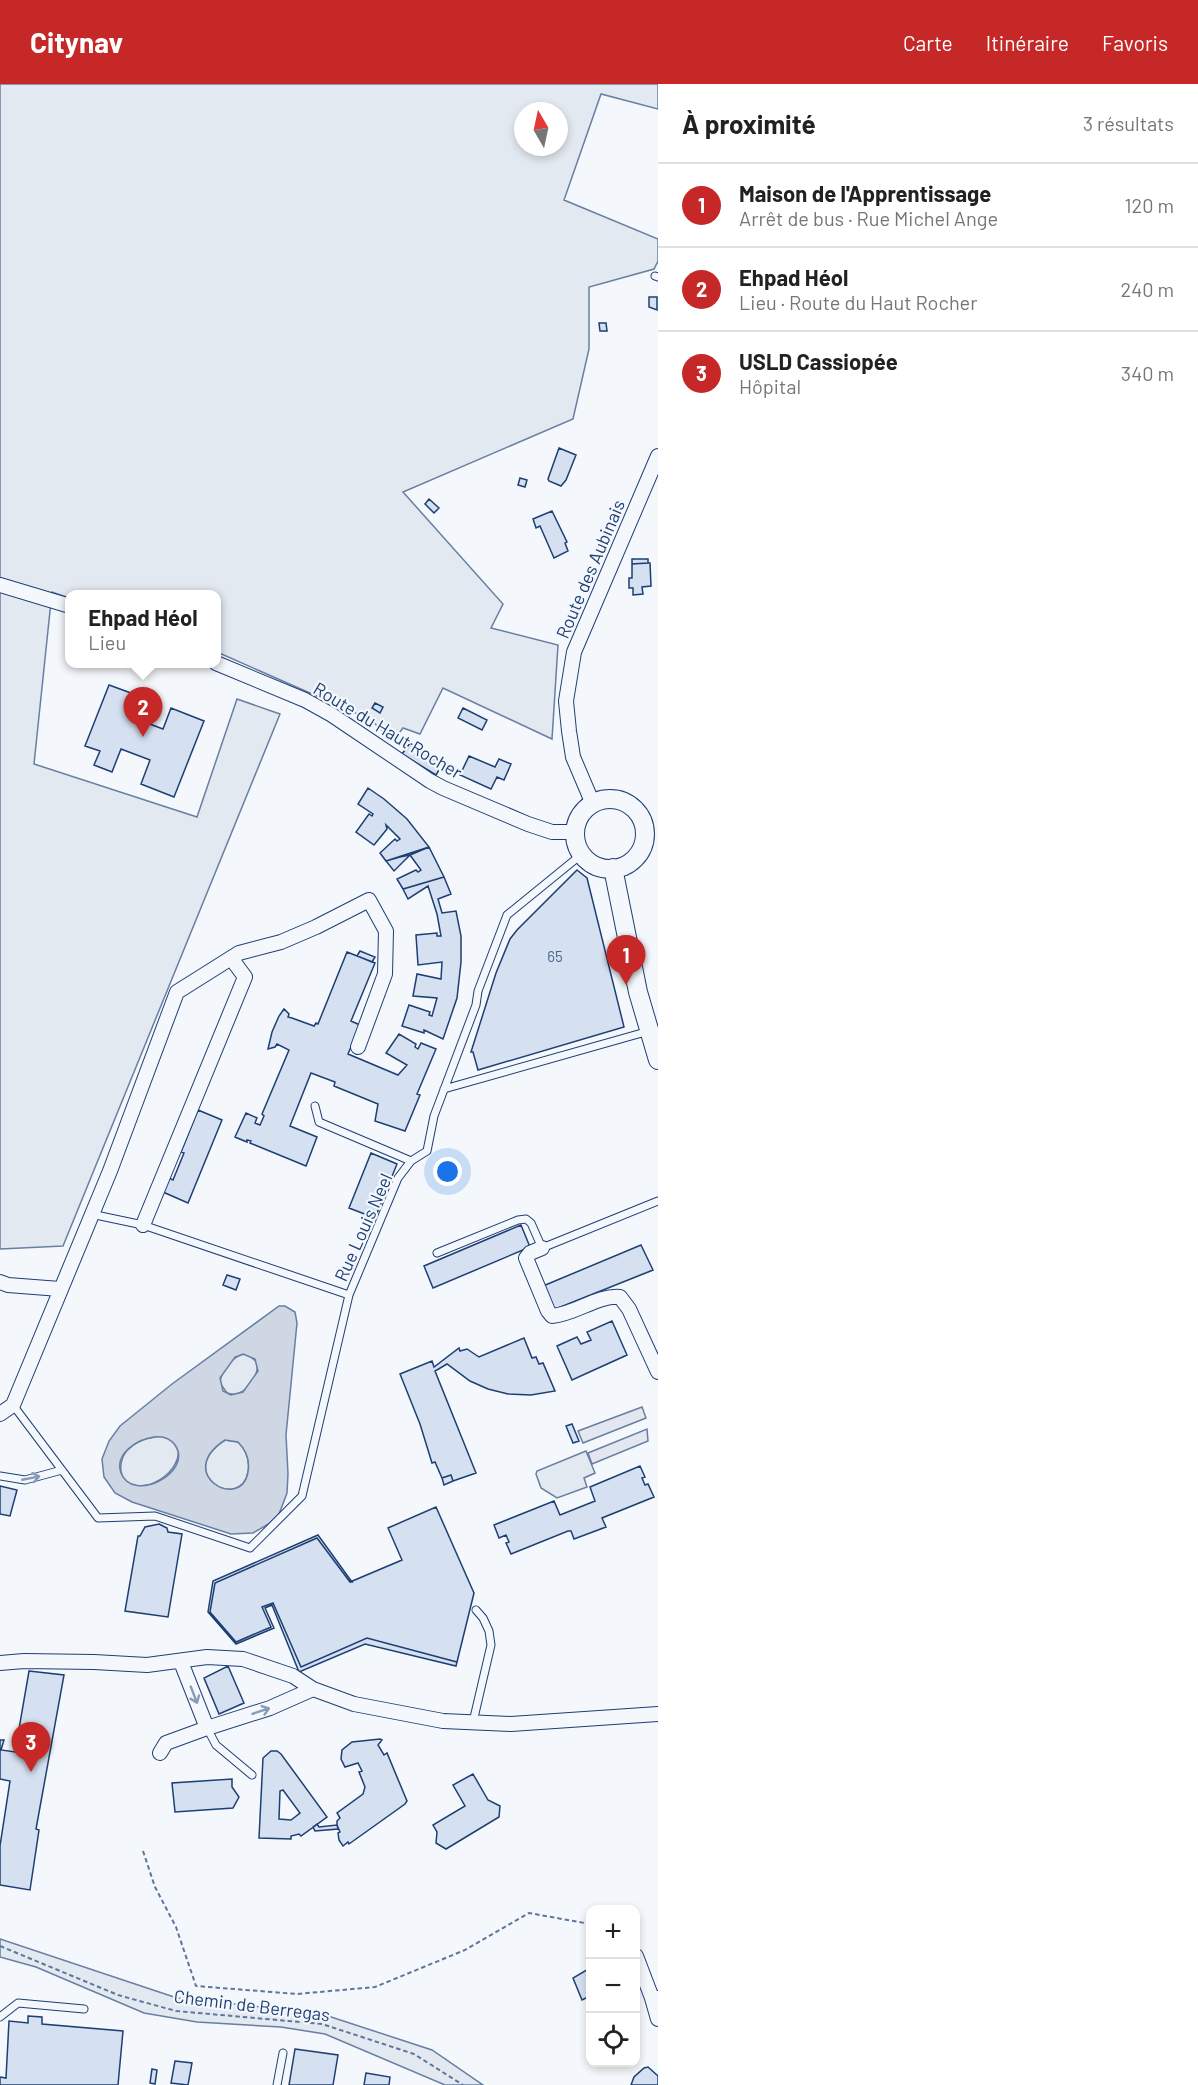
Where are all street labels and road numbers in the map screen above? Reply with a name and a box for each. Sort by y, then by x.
street label: Route des Aubinais [551,496,629,642]
street label: Route du Haut Rocher [310,677,467,783]
street label: Rue Louis Neel [329,1170,397,1284]
street label: Chemin de Berregas [173,1985,331,2025]

